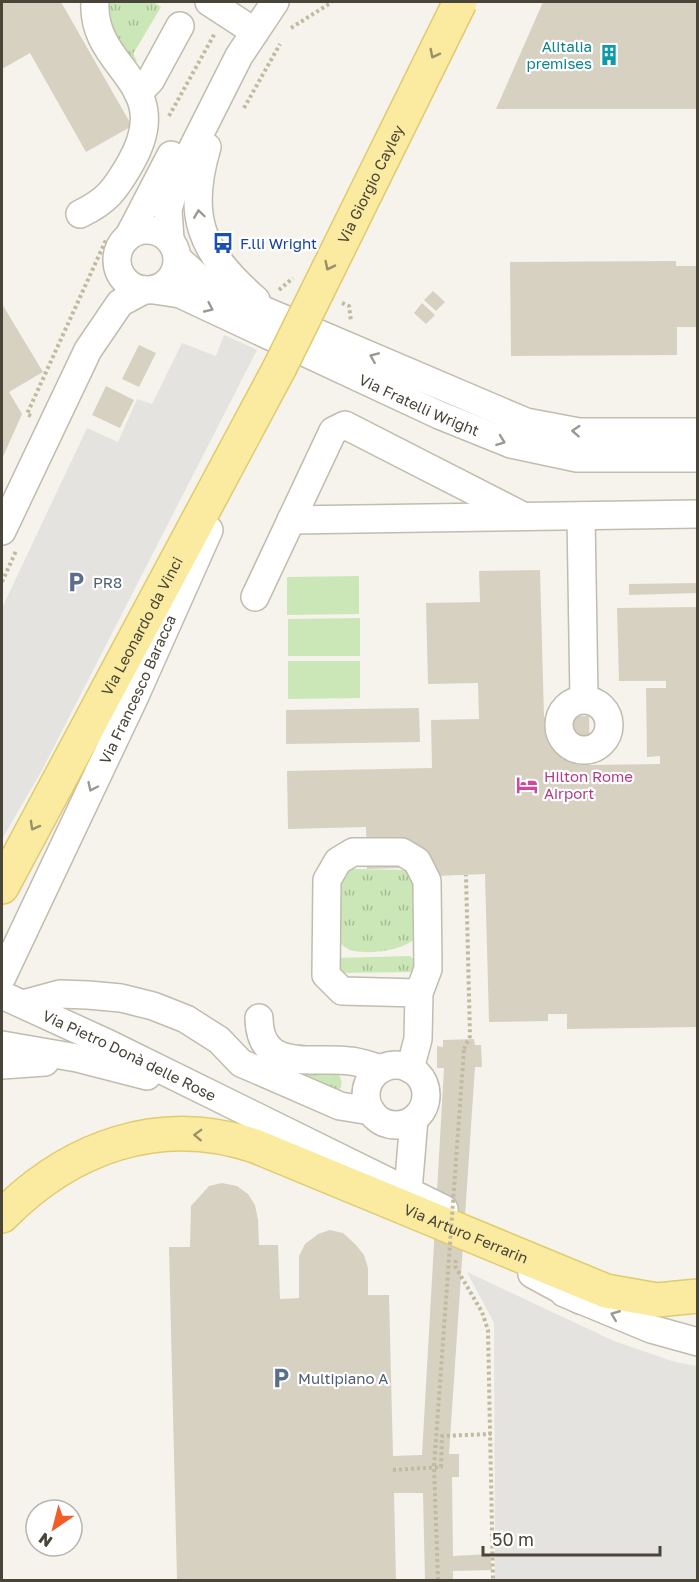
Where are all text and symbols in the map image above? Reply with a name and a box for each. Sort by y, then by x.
place label: Alitalia premises [526,37,592,72]
building icon: Alitalia premises [597,43,621,67]
one-way arrow [429,47,441,58]
street label: Via Giorgio Cayley [333,121,407,246]
one-way arrow [194,210,206,219]
bus stop icon: F.lli Wright [211,231,235,255]
place label: F.lli Wright [240,234,317,252]
one-way arrow [324,260,336,271]
one-way arrow [203,301,214,313]
one-way arrow [370,352,381,364]
street label: Via Fratelli Wright [356,370,482,439]
one-way arrow [572,425,581,438]
one-way arrow [496,433,506,446]
street label: Via Leonardo da Vinci [97,553,186,699]
parking icon: PR8 [64,570,88,594]
place label: PR8 [93,573,122,591]
street label: Via Francesco Baracca [95,612,179,767]
place label: Hilton Rome Airport [544,767,633,802]
hotel icon: Hilton Rome Airport [515,773,539,797]
one-way arrow [88,780,100,791]
one-way arrow [30,820,41,831]
street label: Via Pietro Donà delle Rose [40,1006,219,1104]
one-way arrow [193,1129,202,1141]
street label: Via Arturo Ferrarin [401,1200,531,1267]
one-way arrow [611,1310,622,1322]
parking icon: Multipiano A [269,1366,293,1390]
place label: Multipiano A [298,1369,388,1387]
north arrow [24,1498,84,1558]
scale bar [483,1519,660,1557]
text: 50 m [492,1528,534,1550]
text: N [35,1529,56,1552]

